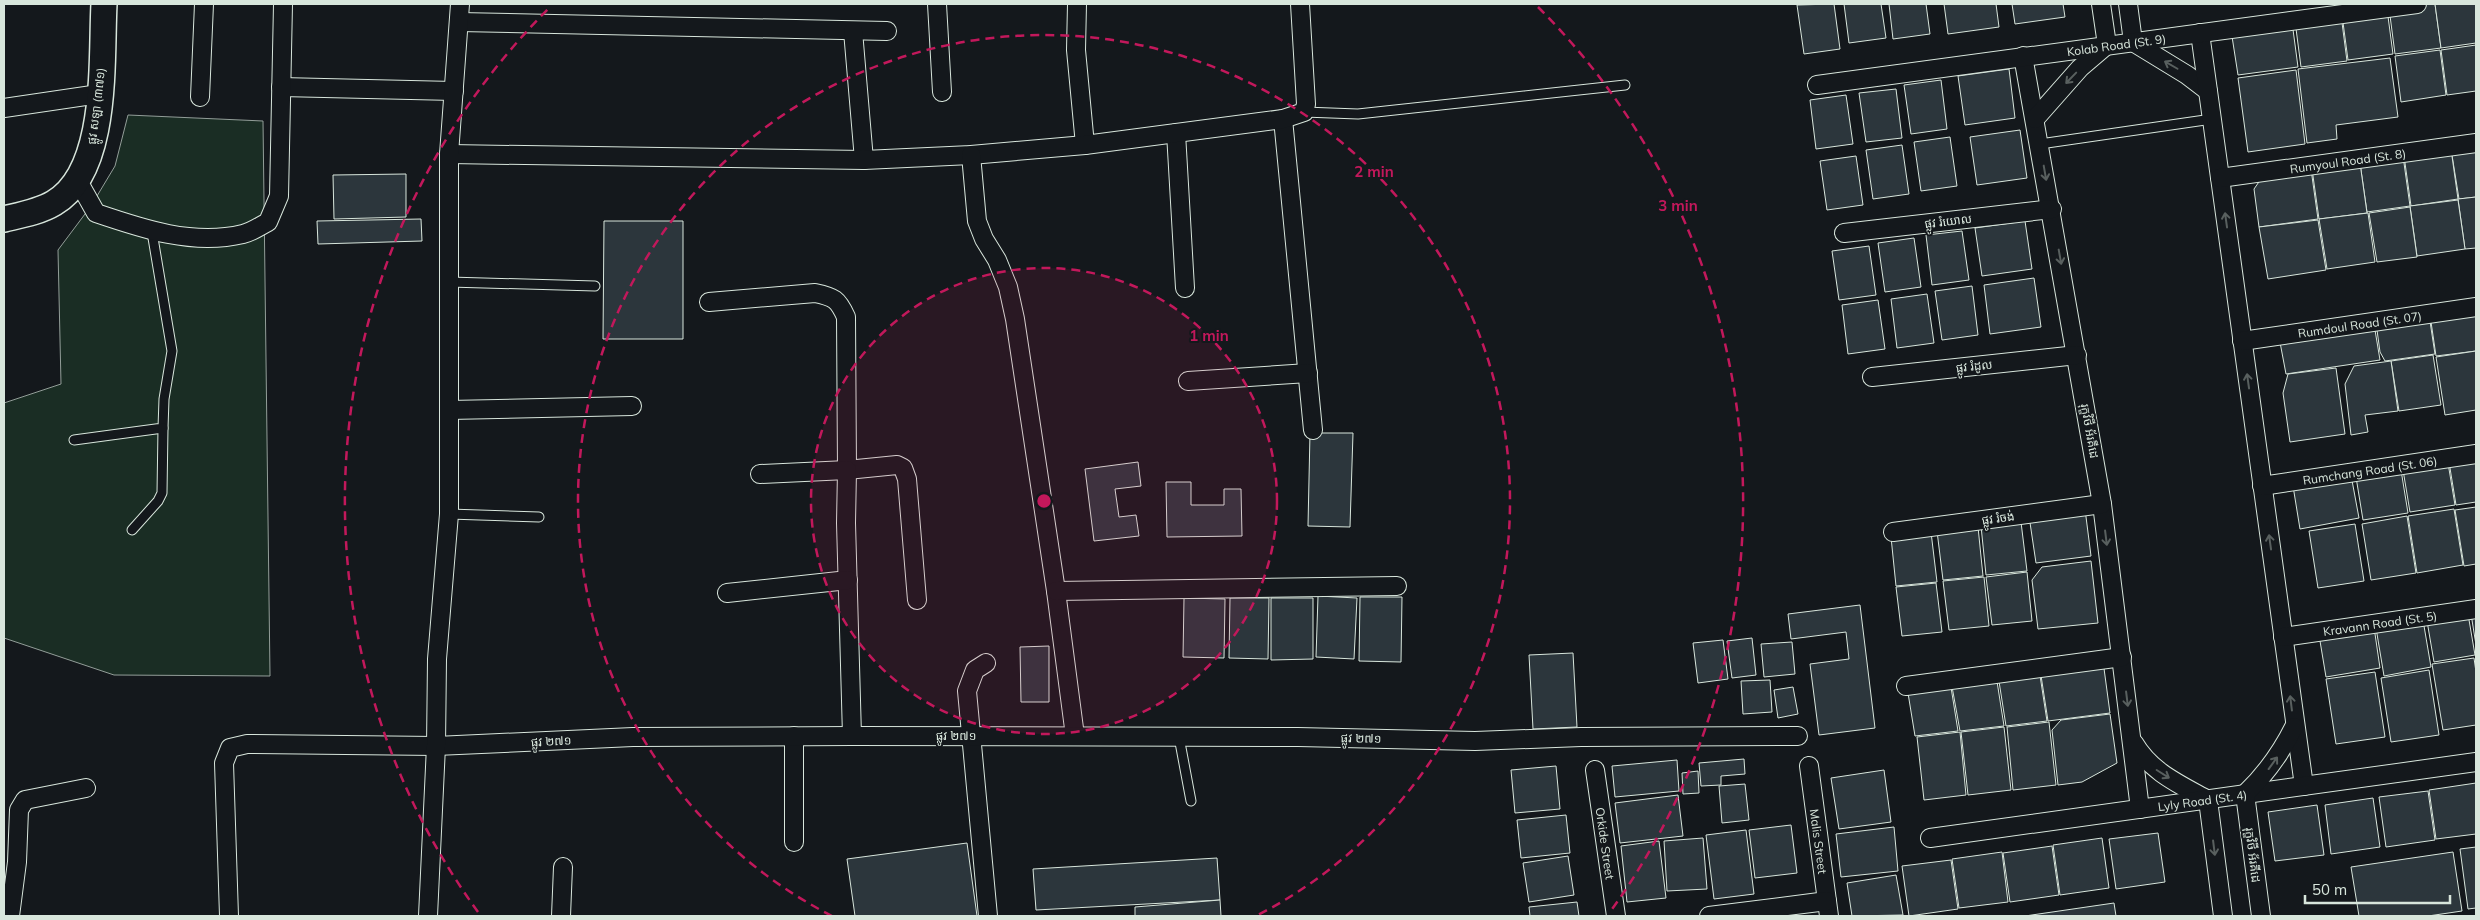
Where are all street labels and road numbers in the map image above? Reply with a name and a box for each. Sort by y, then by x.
street label: Kolab Road (St. 9) [2066,30,2167,59]
street label: ផ្លូវ សឡា (៣៧១) [84,67,112,146]
street label: Rumyoul Road (St. 8) [2289,145,2407,176]
street label: ផ្លូវ រំយោល [1923,211,1973,235]
street label: Rumdoul Road (St. 07) [2297,307,2423,340]
street label: ផ្លូវ រំដូល [1955,357,1993,379]
street label: រុក្ខវិថី អ័រគីដេ [2077,402,2102,460]
street label: Rumchang Road (St. 06) [2302,452,2438,487]
street label: ផ្លូវ រំចង់ [1981,508,2016,531]
street label: Kravann Road (St. 5) [2322,607,2438,639]
street label: ផ្លូវ ២៧១ [936,728,976,746]
street label: ផ្លូវ ២៧១ [1340,730,1381,749]
street label: ផ្លូវ ២៧១ [530,732,572,753]
street label: Lyly Road (St. 4) [2157,786,2248,814]
street label: Orkide Street [1593,806,1618,880]
street label: Malis Street [1807,808,1831,875]
street label: រុក្ខវិថី អ័រគីដេ [2242,827,2264,884]

